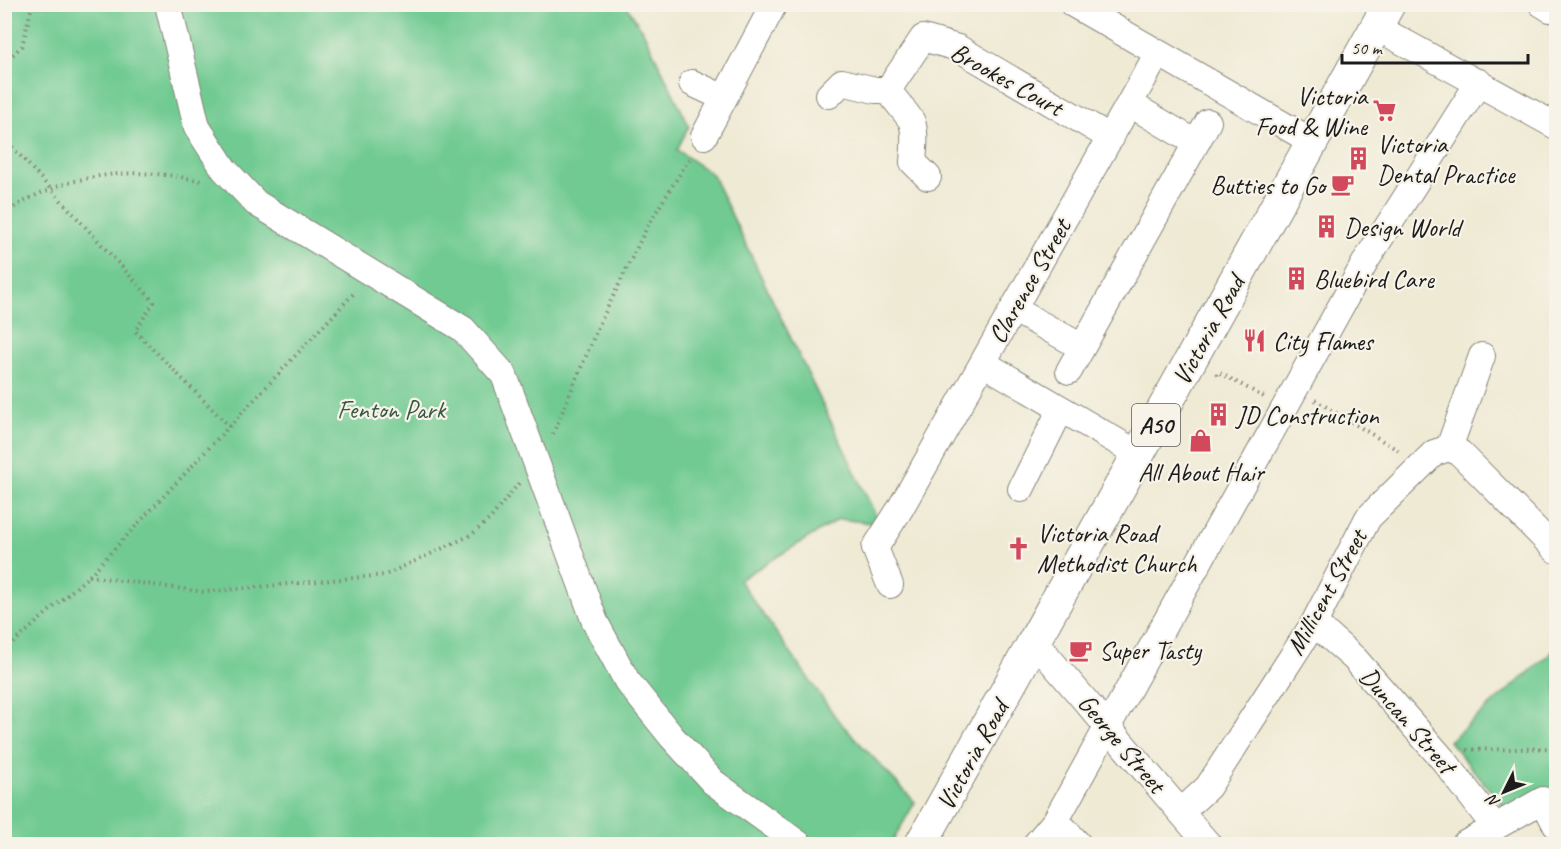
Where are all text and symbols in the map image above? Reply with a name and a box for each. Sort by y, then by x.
scale bar [1342,27,1528,65]
street label: Brookes Court [945,35,1071,125]
text: 50 m [1351,37,1384,59]
place label: Victoria Food & Wine [1255,80,1369,143]
supermarket icon: Victoria Food & Wine [1372,98,1398,124]
place label: Victoria Dental Practice [1377,128,1516,191]
building icon: Victoria Dental Practice [1346,146,1372,172]
place label: Butties to Go [1210,169,1328,202]
cafe icon: Butties to Go [1330,172,1356,198]
street label: Clarence Street [981,211,1079,349]
place label: Design World [1344,211,1464,244]
building icon: Design World [1313,214,1339,240]
place label: Bluebird Care [1314,263,1435,296]
street label: Victoria Road [1165,266,1254,391]
building icon: Bluebird Care [1283,266,1309,292]
place label: City Flames [1273,325,1375,358]
restaurant icon: City Flames [1242,328,1268,354]
park label: Fenton Park [337,393,446,426]
place label: JD Construction [1234,399,1380,432]
building icon: JD Construction [1205,402,1231,428]
road number: A50 [1132,404,1180,446]
shop icon: All About Hair [1188,428,1214,454]
place label: All About Hair [1138,456,1265,489]
place label: Victoria Road Methodist Church [1037,517,1198,580]
street label: Millicent Street [1278,522,1376,661]
church icon: Victoria Road Methodist Church [1006,535,1032,561]
place label: Super Tasty [1099,634,1203,667]
cafe icon: Super Tasty [1068,637,1094,663]
street label: Duncan Street [1352,660,1465,783]
street label: George Street [1070,687,1174,802]
street label: Victoria Road [929,691,1018,816]
north arrow [1474,762,1534,822]
text: N [1481,789,1504,812]

